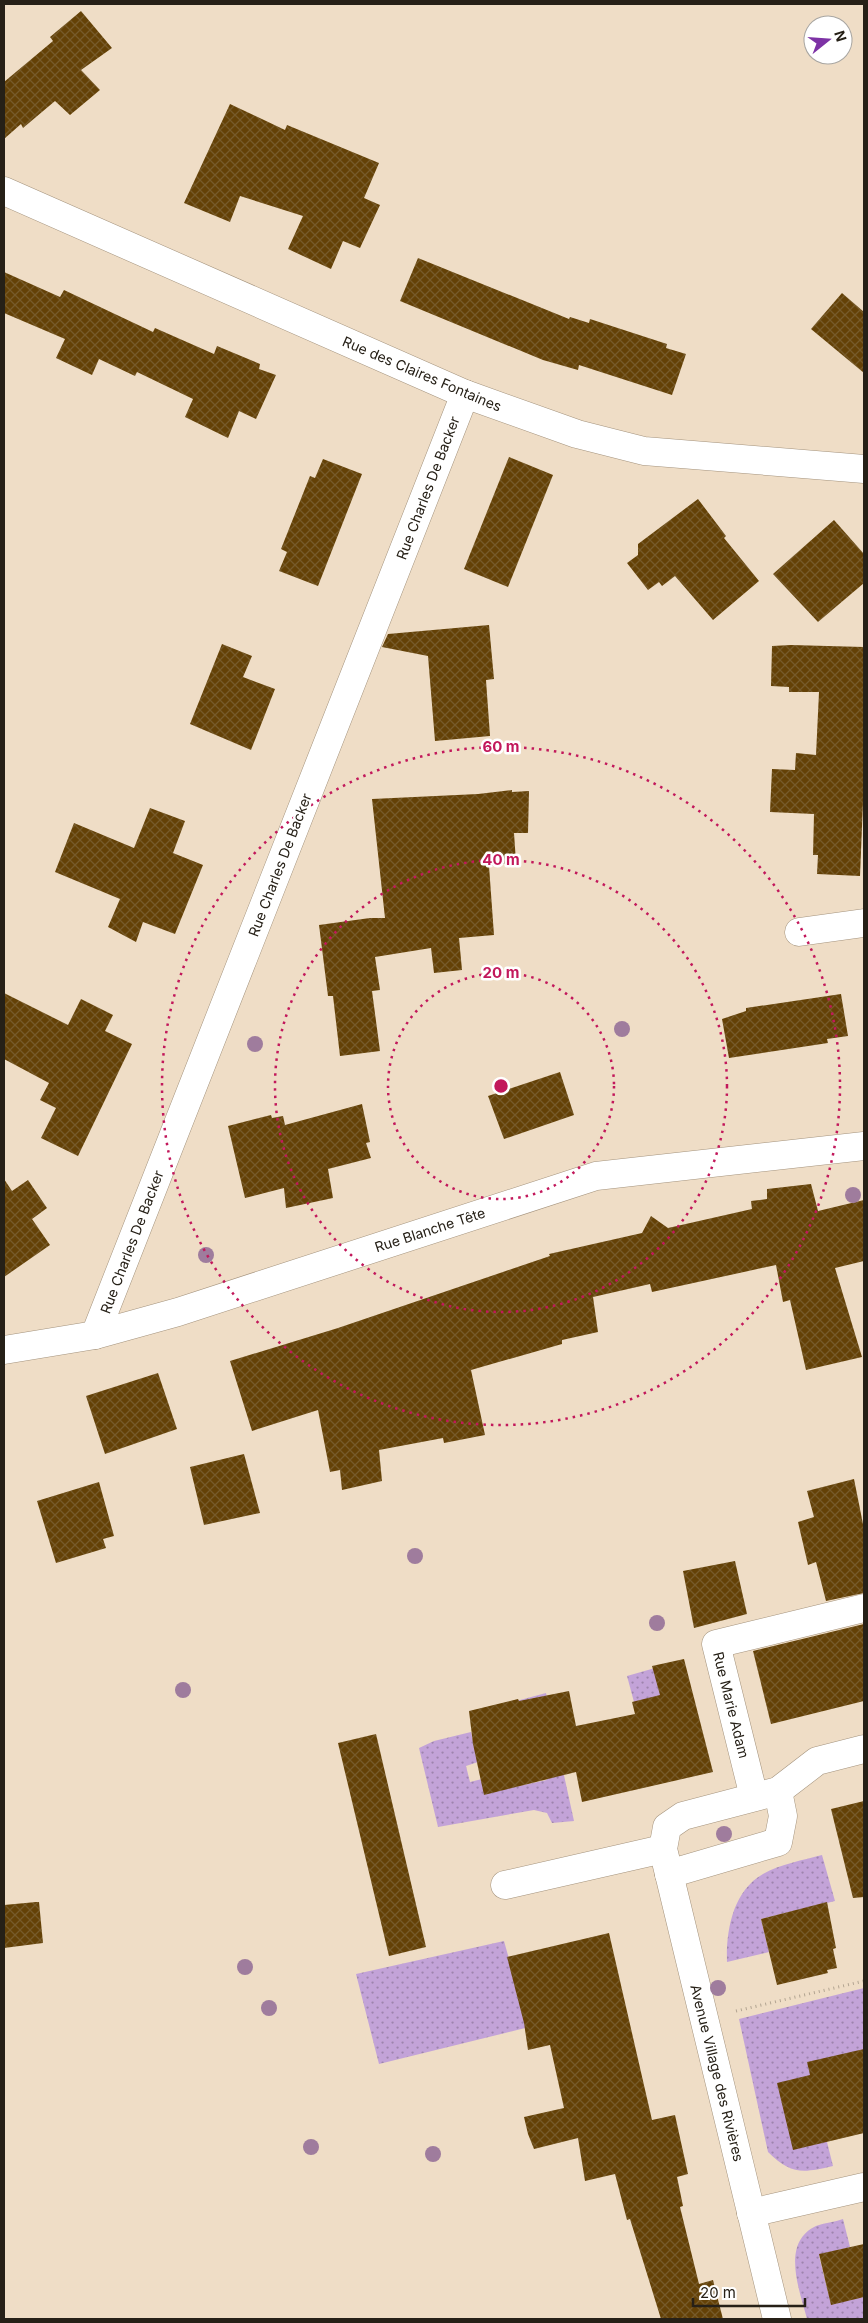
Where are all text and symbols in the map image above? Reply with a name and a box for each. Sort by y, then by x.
north arrow [803,15,853,65]
text: N [831,28,851,44]
street label: Rue des Claires Fontaines [340,332,504,415]
street label: Rue Charles De Backer [392,414,463,562]
text: 60 m [482,737,520,756]
street label: Rue Charles De Backer [244,791,315,939]
text: 40 m [482,850,520,869]
text: 20 m [483,963,519,982]
centre of rings [492,1077,510,1095]
street label: Rue Charles De Backer [96,1168,167,1316]
street label: Rue Blanche Tête [372,1204,487,1255]
street label: Rue Marie Adam [710,1650,753,1760]
street label: Avenue Village des Rivières [687,1983,748,2163]
scale bar [693,2276,806,2308]
text: 20 m [700,2283,736,2302]

